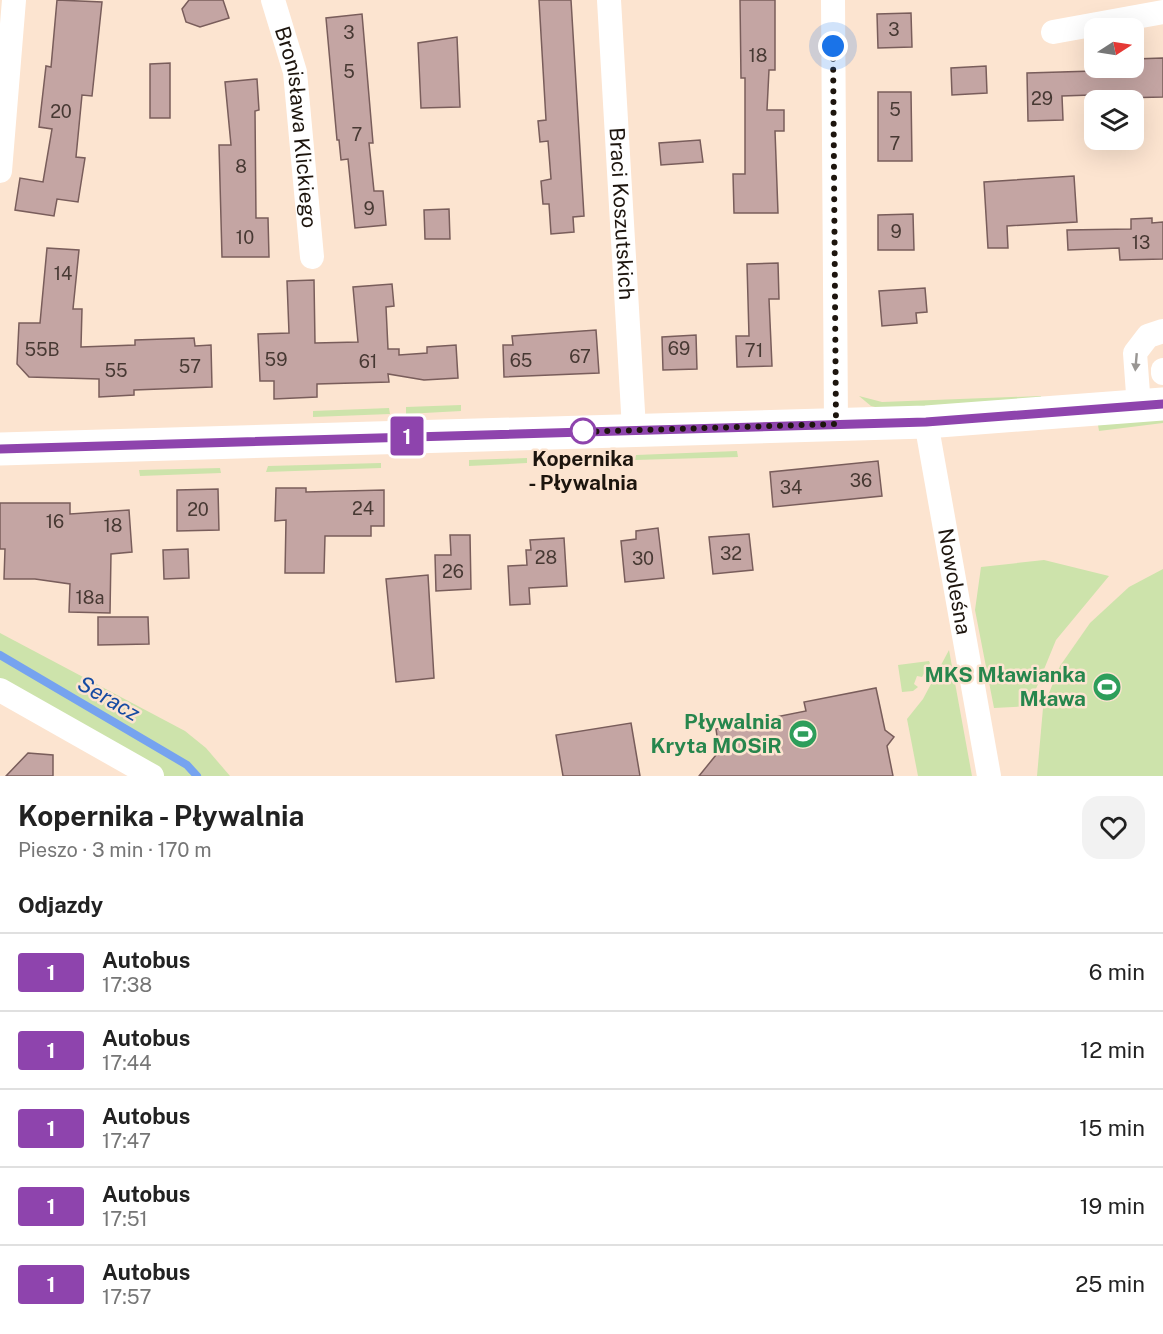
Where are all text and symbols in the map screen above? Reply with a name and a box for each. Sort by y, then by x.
north arrow [1084,18,1144,78]
map controls [1084,18,1144,150]
house number: 3 [888,19,900,40]
house number: 3 [343,22,355,43]
street label: Bronisława Klickiego [270,23,322,229]
your location [818,31,848,61]
house number: 18 [749,45,767,66]
house number: 5 [343,61,355,82]
house number: 29 [1031,88,1053,109]
button: layers [1084,90,1144,150]
house number: 5 [889,99,901,120]
house number: 20 [50,101,72,122]
house number: 7 [352,124,362,145]
street label: Braci Koszutskich [604,127,639,301]
house number: 7 [890,133,900,154]
house number: 8 [235,156,247,177]
house number: 9 [363,198,375,219]
house number: 9 [890,221,902,242]
house number: 10 [236,227,254,248]
house number: 13 [1132,232,1150,253]
house number: 14 [54,263,72,284]
house number: 69 [668,338,690,359]
house number: 55B [24,339,60,360]
house number: 71 [745,340,763,361]
house number: 67 [569,346,591,367]
house number: 59 [265,349,287,370]
house number: 65 [510,350,532,371]
house number: 61 [359,351,377,372]
one-way arrow [1131,353,1141,372]
house number: 57 [179,356,201,377]
house number: 55 [104,360,128,381]
line badge: 1 [388,416,426,456]
marker: Kopernika - Pływalnia [570,418,596,444]
text: 1 [403,424,412,449]
place label: Kopernika - Pływalnia [528,446,638,495]
house number: 36 [850,470,872,491]
house number: 34 [780,477,802,498]
house number: 24 [352,498,374,519]
house number: 20 [187,499,209,520]
house number: 16 [46,511,64,532]
house number: 18 [104,515,122,536]
street label: Nowoleśna [933,526,977,637]
house number: 32 [720,543,742,564]
house number: 28 [535,547,557,568]
house number: 30 [632,548,654,569]
house number: 26 [442,561,464,582]
house number: 18a [76,587,104,608]
place label: MKS Mławianka Mława [925,662,1086,711]
water label: Seracz [73,670,145,727]
sports icon: MKS Mławianka Mława [1091,671,1123,703]
place label: Pływalnia Kryta MOSiR [650,709,782,758]
sports icon: Pływalnia Kryta MOSiR [787,718,819,750]
button: heart [1082,796,1145,859]
text: Kopernika - Pływalnia [18,799,304,832]
text: Pieszo · 3 min · 170 m [18,838,212,862]
text: Odjazdy [18,892,103,918]
text: Autobus [102,947,190,973]
text: 6 min [1089,959,1145,985]
text: 1 [47,960,56,985]
text: 17:38 [102,973,152,997]
text: Autobus [102,1025,190,1051]
text: 12 min [1080,1037,1145,1063]
text: 1 [47,1038,56,1063]
text: 17:44 [102,1051,152,1075]
text: Autobus [102,1103,190,1129]
text: 15 min [1079,1115,1145,1141]
text: 1 [47,1116,56,1141]
text: 17:47 [102,1129,151,1153]
text: Autobus [102,1181,190,1207]
text: 19 min [1080,1193,1145,1219]
text: 1 [47,1194,56,1219]
text: 17:51 [102,1207,148,1231]
text: Autobus [102,1259,190,1285]
text: 25 min [1075,1271,1145,1297]
text: 1 [47,1272,56,1297]
text: 17:57 [102,1285,151,1309]

